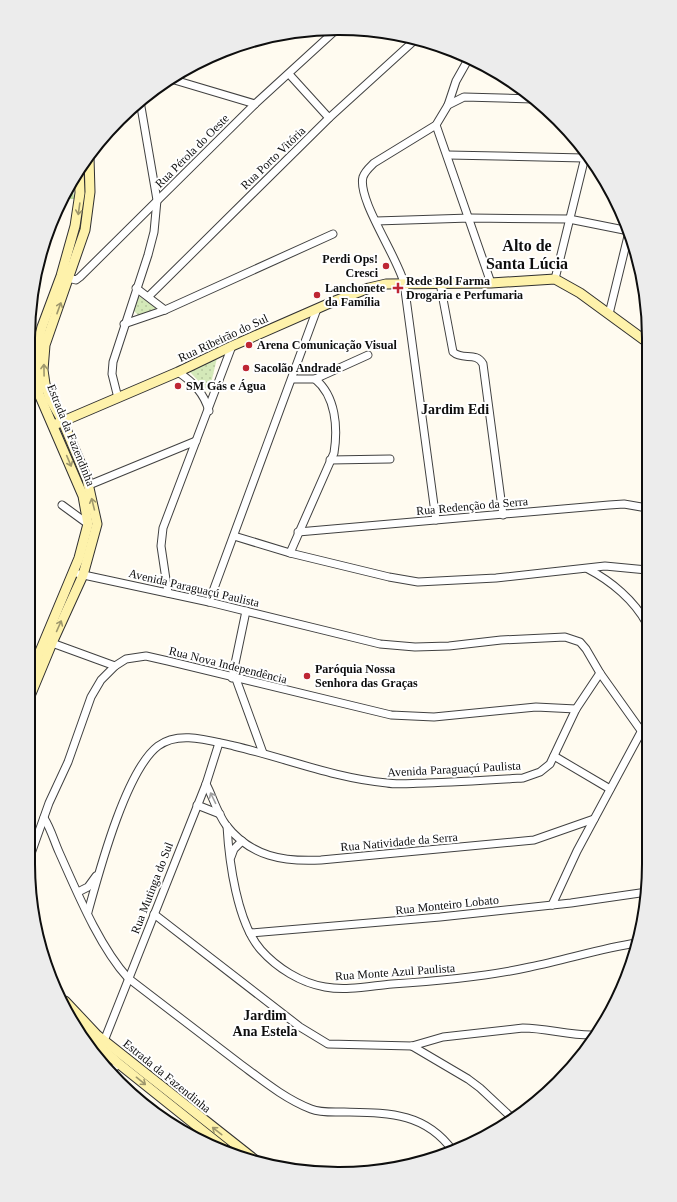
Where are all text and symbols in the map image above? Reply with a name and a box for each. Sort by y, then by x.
street label: Rua Pérola do Oeste [152,111,232,191]
street label: Rua Porto Vitória [238,123,309,192]
one-way arrow [75,202,83,215]
district label: Alto de Santa Lúcia [486,237,568,272]
place label: Perdi Ops! Cresci [322,252,379,280]
marker: Perdi Ops! Cresci [381,261,391,271]
place label: Rede Bol Farma Drogaria e Perfumaria [406,274,523,302]
place label: Lanchonete da Família [325,281,386,309]
marker: Rede Bol Farma Drogaria e Perfumaria [393,283,403,293]
marker: Lanchonete da Família [312,290,322,300]
one-way arrow [55,303,63,315]
street label: Rua Ribeirão do Sul [176,311,271,365]
place label: Arena Comunicação Visual [257,338,397,352]
marker: Arena Comunicação Visual [244,340,254,350]
place label: Sacolão Andrade [254,361,342,375]
marker: Sacolão Andrade [241,363,251,373]
one-way arrow [40,364,48,377]
place label: SM Gás e Água [186,379,266,393]
marker: SM Gás e Água [173,381,183,391]
street label: Estrada da Fazendinha [44,382,98,489]
district label: Jardim Edi [421,402,489,417]
one-way arrow [66,455,73,467]
street label: Rua Redenção da Serra [415,494,529,518]
one-way arrow [89,497,97,510]
street label: Avenida Paraguaçú Paulista [127,566,261,610]
one-way arrow [56,620,64,632]
street label: Rua Nova Independência [167,644,289,687]
place label: Paróquia Nossa Senhora das Graças [315,662,418,690]
marker: Paróquia Nossa Senhora das Graças [302,671,312,681]
street label: Avenida Paraguaçú Paulista [387,758,522,779]
one-way arrow [209,793,216,805]
street label: Rua Natividade da Serra [340,830,459,854]
street label: Rua Mutinga do Sul [128,840,176,936]
street label: Rua Monteiro Lobato [395,893,499,917]
street label: Rua Monte Azul Paulista [334,961,456,983]
district label: Jardim Ana Estela [233,1008,297,1039]
street label: Estrada da Fazendinha [120,1036,214,1116]
one-way arrow [135,1077,146,1086]
one-way arrow [211,1126,222,1135]

